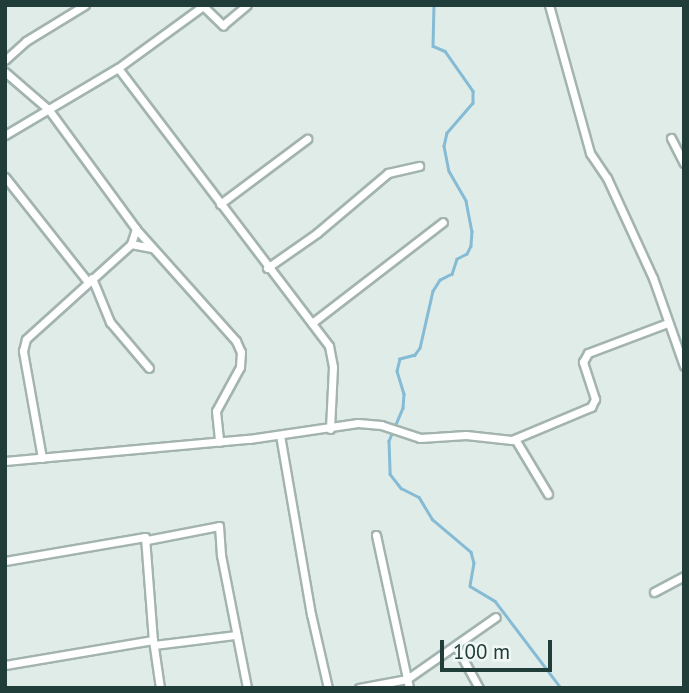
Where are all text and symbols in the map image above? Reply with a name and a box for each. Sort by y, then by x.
scale bar [444,626,556,670]
text: 100 m [453,638,510,665]

